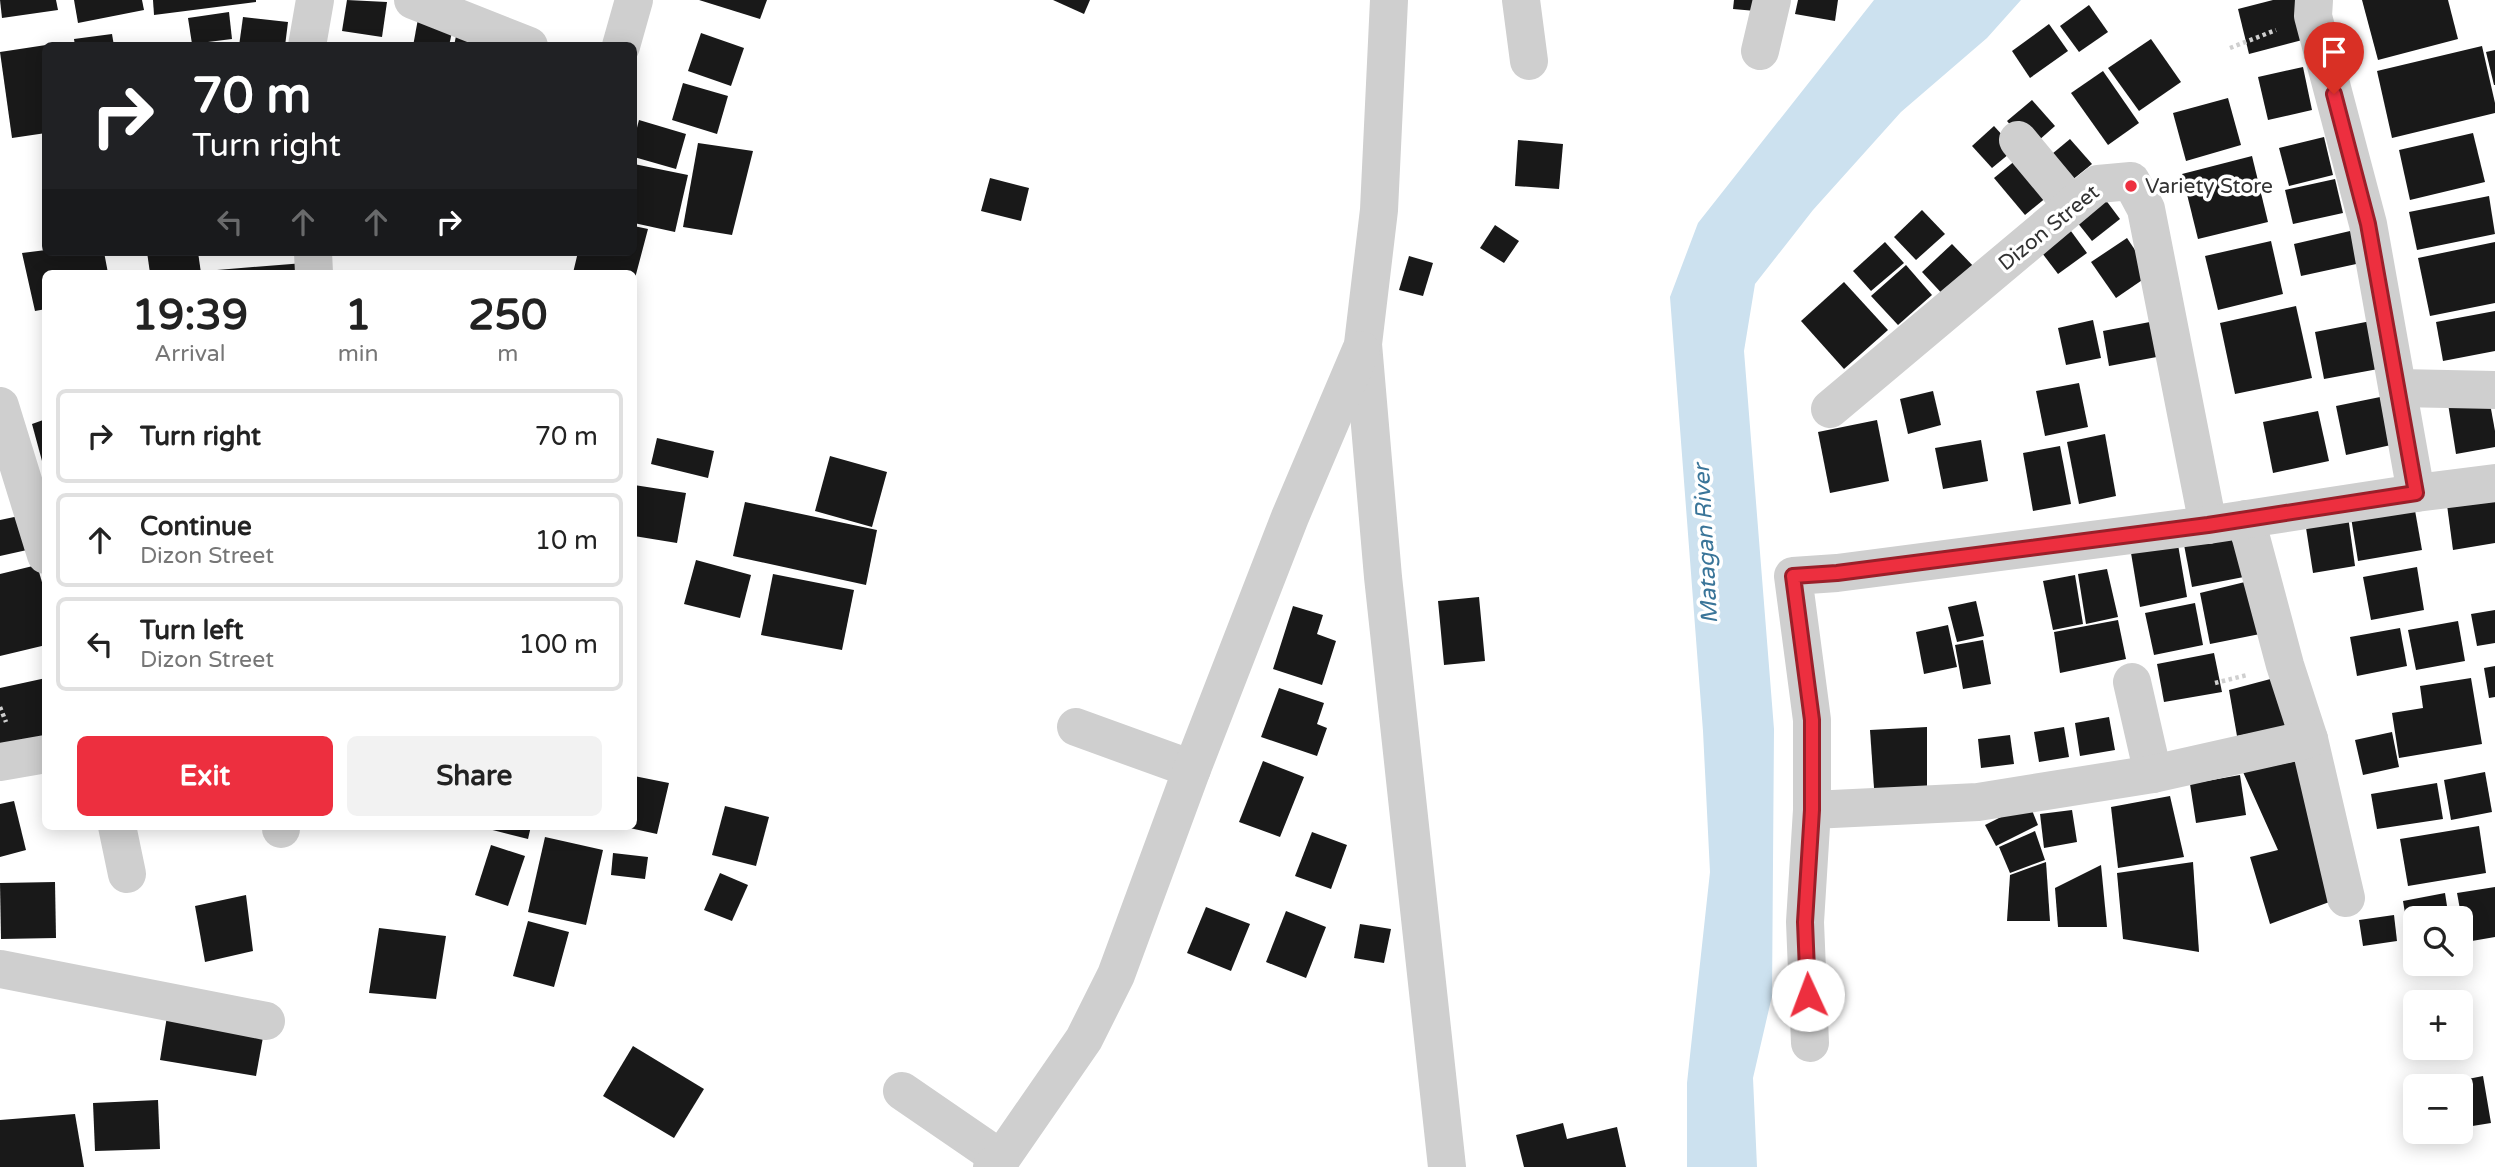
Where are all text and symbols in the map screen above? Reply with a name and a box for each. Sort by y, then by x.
pin [2304,22,2364,94]
icon: arrive [2315,33,2353,71]
text: 70 m [192,67,311,126]
icon: right [77,70,168,161]
text: Turn right [192,127,341,165]
place label: Variety Store [2145,174,2273,199]
marker: Variety Store [2123,178,2139,194]
street label: Dizon Street [1994,180,2104,276]
icon: left [211,203,249,241]
icon: ahead [284,203,322,241]
icon: ahead [357,203,395,241]
icon: right [430,203,468,241]
text: 19:39 [132,290,248,341]
text: 1 [345,290,371,341]
text: 250 [468,290,547,341]
text: Arrival [154,340,225,368]
text: min [338,340,379,368]
text: m [497,340,518,368]
icon: right [81,417,119,455]
text: Turn right [140,421,261,452]
text: 70 m [535,421,598,452]
water label: Matagan River [1688,460,1724,625]
text: Continue [140,511,252,542]
icon: ahead [81,521,119,559]
text: 10 m [535,525,598,556]
text: Dizon Street [140,542,274,570]
text: Turn left [140,615,243,646]
icon: left [81,625,119,663]
text: 100 m [518,629,598,660]
text: Dizon Street [140,646,274,674]
button: Exit [77,736,333,816]
button: Share [347,736,602,816]
map controls [2403,906,2473,1144]
button: search [2403,906,2473,976]
position arrow [1771,958,1845,1032]
button: + [2403,990,2473,1060]
button: − [2403,1074,2473,1144]

